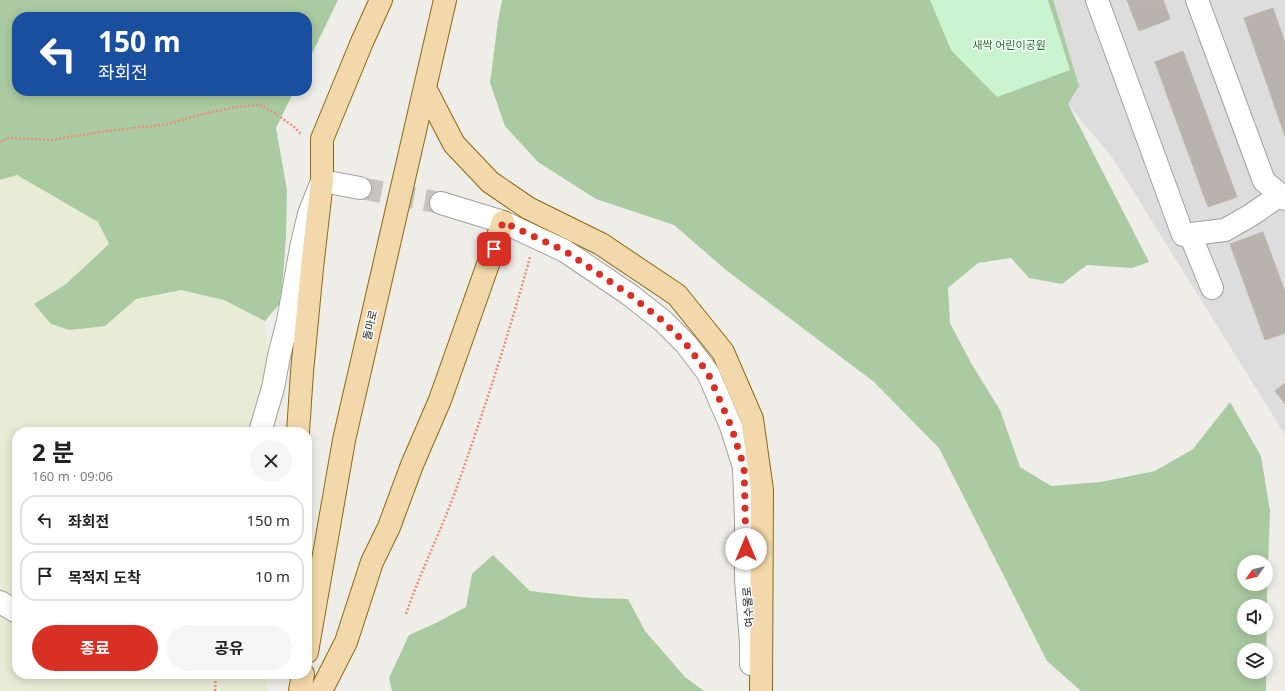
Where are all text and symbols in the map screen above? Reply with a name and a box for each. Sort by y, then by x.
text: 150 m [98,22,181,60]
icon: left [32,28,84,80]
park label: 새싹 어린이공원 [972,37,1046,52]
text: 좌회전 [98,60,148,84]
pin [477,232,511,266]
icon: arrive [483,238,505,260]
street label: 돌마로 [359,308,380,341]
text: 2 분 [32,435,74,468]
button: close [250,440,292,482]
text: 160 m · 09:06 [32,467,113,485]
icon: left [34,509,56,531]
text: 150 m [246,510,290,530]
text: 좌회전 [68,511,109,531]
position arrow [725,528,767,570]
north arrow [1237,555,1273,591]
map controls [1237,555,1273,679]
icon: arrive [34,565,56,587]
text: 10 m [255,566,290,586]
text: 목적지 도착 [68,567,141,587]
street label: 여수울로 [739,586,756,628]
button: sound [1237,599,1273,635]
button: 종료 [32,625,158,671]
button: 공유 [166,625,292,671]
button: layers [1237,643,1273,679]

